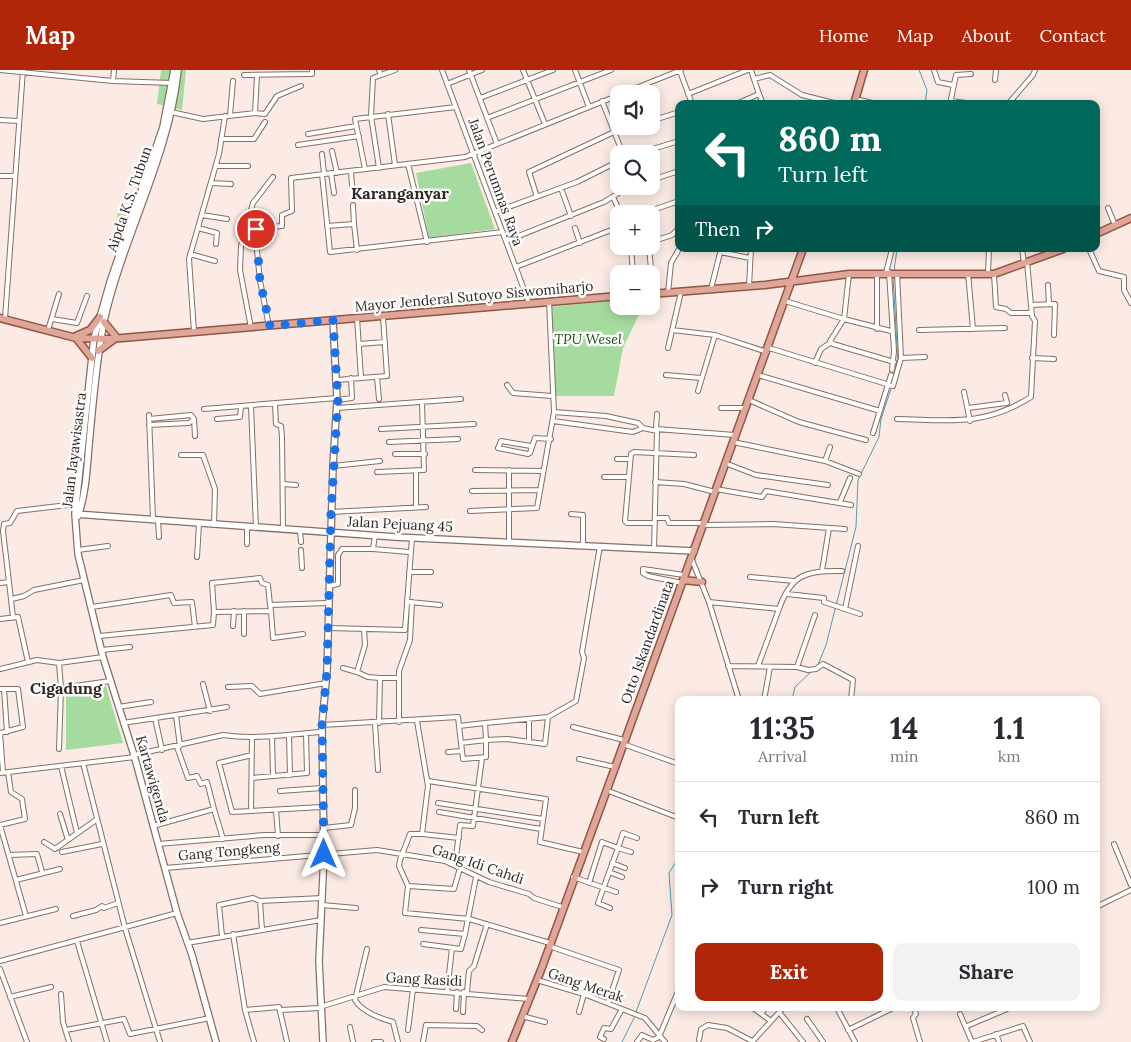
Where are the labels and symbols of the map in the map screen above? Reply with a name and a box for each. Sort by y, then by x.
street label: Jalan Perumnas Raya [464,115,527,248]
street label: Aipda K.S. Tubun [102,143,156,255]
district label: Karanganyar [351,183,449,203]
pin [235,208,277,250]
street label: Mayor Jenderal Sutoyo Siswomiharjo [354,277,594,315]
park label: TPU Wesel [554,330,622,348]
street label: Jalan Jayawisastra [58,391,90,510]
street label: Jalan Pejuang 45 [346,512,453,536]
street label: Otto Iskandardinata [616,578,678,706]
district label: Cigadung [30,678,103,698]
street label: Kartawigenda [132,733,174,825]
position arrow [297,827,349,879]
street label: Gang Tongkeng [177,838,281,864]
street label: Gang Idi Cahdi [430,840,526,888]
street label: Gang Merak [546,964,627,1006]
street label: Gang Rasidi [385,968,463,990]

